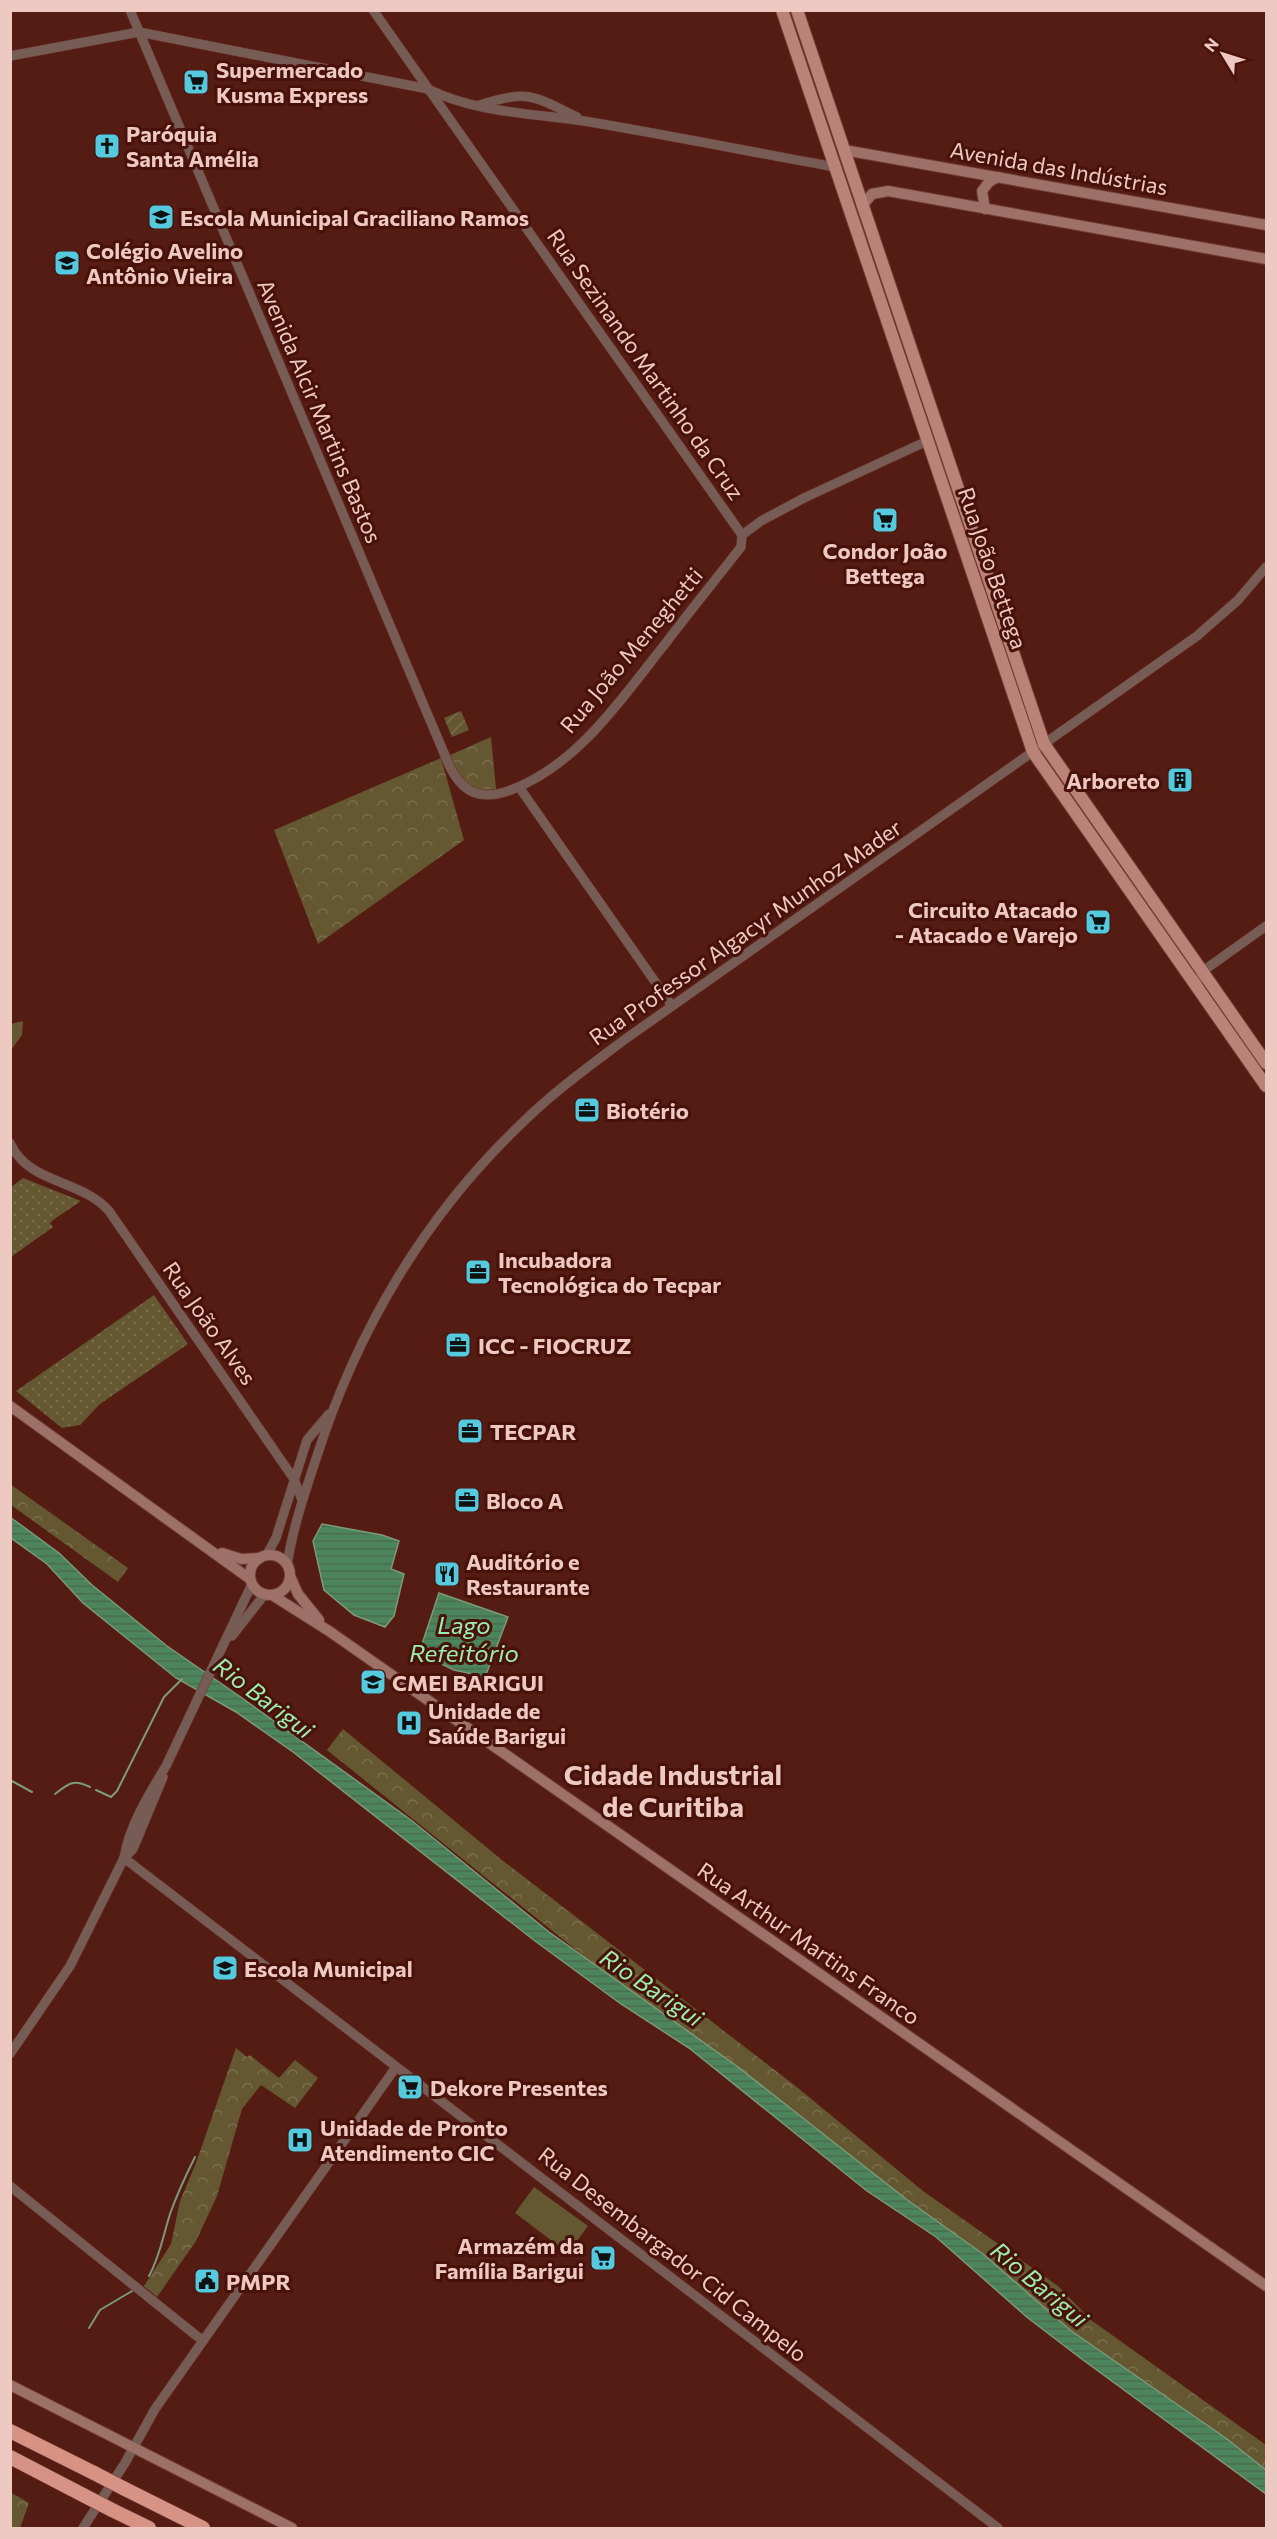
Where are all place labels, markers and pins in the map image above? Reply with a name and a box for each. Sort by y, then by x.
place label: Supermercado Kusma Express [216,56,368,108]
supermarket icon: Supermercado Kusma Express [181,67,211,97]
place label: Paróquia Santa Amélia [126,120,259,172]
church icon: Paróquia Santa Amélia [92,131,122,161]
school or university icon: Escola Municipal Graciliano Ramos [146,202,176,232]
place label: Escola Municipal Graciliano Ramos [180,204,529,231]
place label: Colégio Avelino Antônio Vieira [86,237,243,289]
school or university icon: Colégio Avelino Antônio Vieira [52,248,82,278]
supermarket icon: Condor João Bettega [870,505,900,535]
place label: Condor João Bettega [823,537,948,589]
building icon: Arboreto [1165,765,1195,795]
place label: Arboreto [1066,767,1160,794]
place label: Circuito Atacado - Atacado e Varejo [895,896,1078,948]
supermarket icon: Circuito Atacado - Atacado e Varejo [1083,907,1113,937]
office icon: Biotério [572,1095,602,1125]
place label: Biotério [606,1097,689,1124]
place label: Incubadora Tecnológica do Tecpar [498,1246,721,1298]
office icon: Incubadora Tecnológica do Tecpar [463,1257,493,1287]
office icon: ICC - FIOCRUZ [443,1330,473,1360]
place label: ICC - FIOCRUZ [478,1332,631,1359]
office icon: TECPAR [455,1416,485,1446]
place label: TECPAR [490,1418,576,1445]
office icon: Bloco A [452,1485,482,1515]
place label: Bloco A [486,1487,564,1514]
place label: Auditório e Restaurante [466,1548,590,1600]
restaurant icon: Auditório e Restaurante [432,1559,462,1589]
school or university icon: CMEI BARIGUI [358,1667,388,1697]
place label: CMEI BARIGUI [392,1669,544,1696]
place label: Unidade de Saúde Barigui [428,1697,566,1749]
hospital icon: Unidade de Saúde Barigui [394,1708,424,1738]
school or university icon: Escola Municipal [210,1953,240,1983]
place label: Escola Municipal [244,1955,413,1982]
supermarket icon: Dekore Presentes [395,2072,425,2102]
place label: Dekore Presentes [430,2074,608,2101]
place label: Unidade de Pronto Atendimento CIC [320,2114,508,2166]
hospital icon: Unidade de Pronto Atendimento CIC [285,2125,315,2155]
place label: Armazém da Família Barigui [435,2232,584,2284]
supermarket icon: Armazém da Família Barigui [588,2243,618,2273]
public building icon: PMPR [192,2266,222,2296]
place label: PMPR [226,2268,291,2295]

